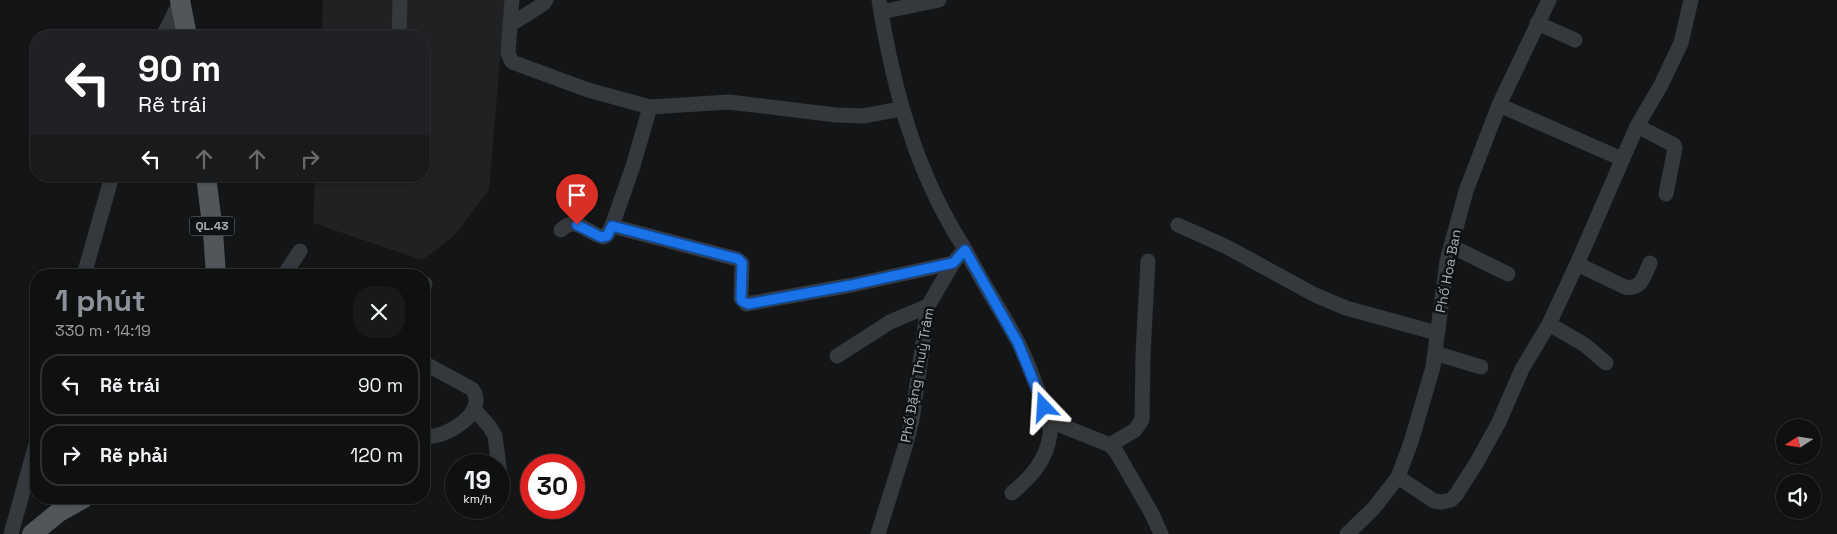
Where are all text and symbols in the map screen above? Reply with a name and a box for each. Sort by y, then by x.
text: 90 m [138,47,221,91]
icon: left [55,50,120,115]
text: Rẽ trái [138,90,207,118]
icon: left [137,145,165,173]
icon: ahead [190,145,218,173]
icon: ahead [243,145,271,173]
icon: right [296,145,324,173]
pin [556,174,598,225]
icon: arrive [563,181,591,209]
road number: QL.43 [190,217,234,236]
street label: Phố Hoa Ban [1431,228,1465,314]
text: 1 phút [55,281,146,320]
button: close [353,286,405,338]
street label: Phố Đặng Thuỳ Trâm [896,306,938,444]
text: 330 m · 14:19 [55,320,151,341]
icon: left [57,371,85,399]
text: Rẽ trái [100,373,160,398]
text: 90 m [358,373,403,398]
position arrow [1017,380,1069,432]
north arrow [1776,419,1821,464]
map controls [1776,419,1821,519]
icon: right [57,441,85,469]
text: Rẽ phải [100,443,168,468]
text: 120 m [350,443,403,468]
speed limit sign: 30 [520,454,585,519]
text: 19 [464,464,491,496]
button: sound [1776,474,1821,519]
text: km/h [463,491,492,507]

